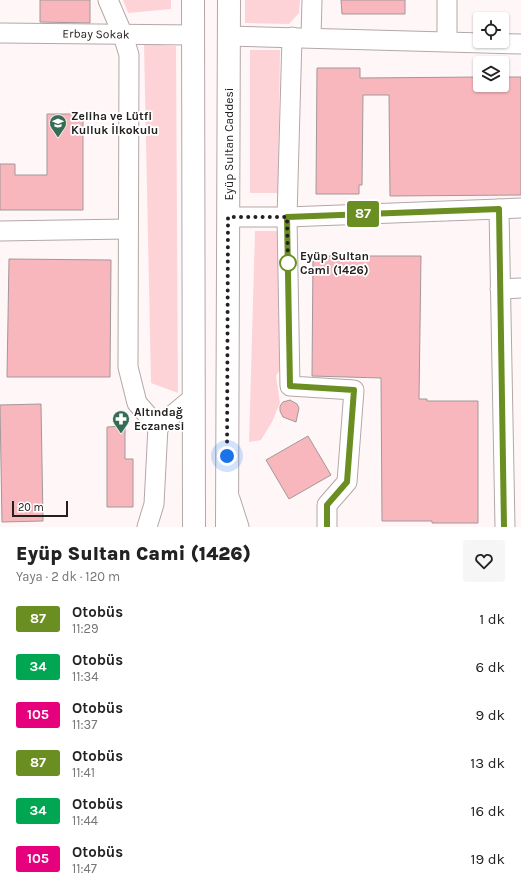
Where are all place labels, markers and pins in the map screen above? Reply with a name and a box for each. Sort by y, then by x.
place label: Zeliha ve Lütfi Kulluk İlkokulu [71,109,158,137]
school or university icon: Zeliha ve Lütfi Kulluk İlkokulu [48,113,68,138]
place label: Eyüp Sultan Cami (1426) [300,249,369,277]
marker: Eyüp Sultan Cami (1426) [279,254,297,272]
place label: Altındağ Eczanesi [134,405,184,433]
pharmacy icon: Altındağ Eczanesi [111,409,131,434]

